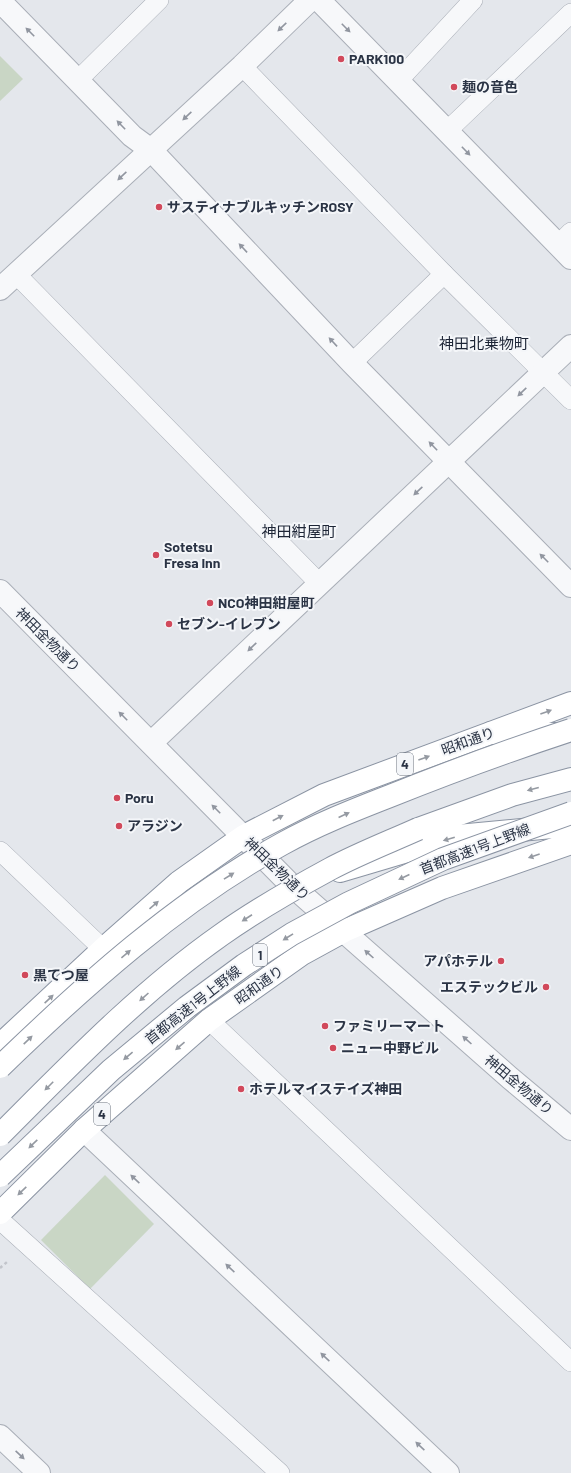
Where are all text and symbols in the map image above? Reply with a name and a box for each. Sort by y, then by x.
one-way arrow [277,22,287,32]
one-way arrow [341,23,351,33]
one-way arrow [25,27,35,37]
place label: PARK100 [349,50,404,67]
marker: PARK100 [336,54,346,64]
place label: 麺の音色 [462,78,518,95]
marker: 麺の音色 [449,82,459,92]
one-way arrow [183,111,192,120]
one-way arrow [116,120,126,130]
one-way arrow [461,146,471,156]
one-way arrow [117,172,127,181]
place label: サスティナブルキッチンROSY [167,198,354,215]
marker: サスティナブルキッチンROSY [154,202,164,212]
one-way arrow [238,243,248,253]
district label: 神田北乗物町 [439,334,529,352]
one-way arrow [328,337,337,347]
one-way arrow [517,387,527,397]
one-way arrow [428,441,438,451]
one-way arrow [413,486,423,496]
district label: 神田紺屋町 [261,522,337,540]
place label: Sotetsu Fresa Inn [164,538,220,571]
marker: Sotetsu Fresa Inn [151,550,161,560]
one-way arrow [539,553,549,563]
place label: NCO神田紺屋町 [218,594,315,611]
marker: NCO神田紺屋町 [205,598,215,608]
street label: 神田金物通り [13,604,84,675]
place label: セブン-イレブン [177,615,281,632]
marker: セブン-イレブン [164,619,174,629]
one-way arrow [247,642,257,652]
one-way arrow [540,709,552,715]
one-way arrow [118,711,128,721]
street label: 昭和通り [439,723,497,758]
road number: 4 [397,753,413,775]
one-way arrow [418,754,430,760]
one-way arrow [527,786,539,792]
place label: Poru [125,789,154,806]
marker: Poru [112,793,122,803]
one-way arrow [211,804,221,814]
one-way arrow [338,812,349,818]
one-way arrow [273,815,284,822]
place label: アラジン [127,817,183,834]
street label: 首都高速1号上野線 [417,820,532,877]
marker: アラジン [114,821,124,831]
street label: 神田金物通り [241,833,313,904]
one-way arrow [443,836,455,842]
one-way arrow [528,853,540,859]
one-way arrow [223,872,235,879]
one-way arrow [398,874,410,880]
one-way arrow [149,900,159,909]
one-way arrow [242,914,252,922]
one-way arrow [283,933,294,940]
road number: 1 [253,944,267,966]
one-way arrow [364,949,375,958]
one-way arrow [120,950,131,959]
place label: アパホテル [423,952,493,969]
marker: アパホテル [496,956,506,966]
street label: 首都高速1号上野線 [141,962,244,1047]
street label: 昭和通り [231,962,287,1008]
place label: 黒てつ屋 [33,966,89,983]
marker: 黒てつ屋 [20,970,30,980]
place label: エステックビル [440,978,538,995]
marker: エステックビル [541,982,551,992]
one-way arrow [139,992,149,1001]
one-way arrow [44,995,54,1004]
place label: ファミリーマート [333,1017,445,1034]
marker: ファミリーマート [320,1021,330,1031]
one-way arrow [23,1035,33,1045]
one-way arrow [462,1036,471,1045]
place label: ニュー中野ビル [341,1039,439,1056]
one-way arrow [174,1042,185,1051]
marker: ニュー中野ビル [328,1043,338,1053]
one-way arrow [123,1051,134,1060]
street label: 神田金物通り [482,1051,557,1118]
place label: ホテルマイステイズ神田 [249,1080,402,1097]
one-way arrow [44,1081,54,1091]
marker: ホテルマイステイズ神田 [236,1084,246,1094]
road number: 4 [94,1103,110,1125]
one-way arrow [28,1140,38,1149]
one-way arrow [130,1174,140,1184]
one-way arrow [17,1186,27,1196]
one-way arrow [225,1263,235,1273]
one-way arrow [320,1352,330,1362]
one-way arrow [415,1442,424,1451]
one-way arrow [15,1450,25,1459]

